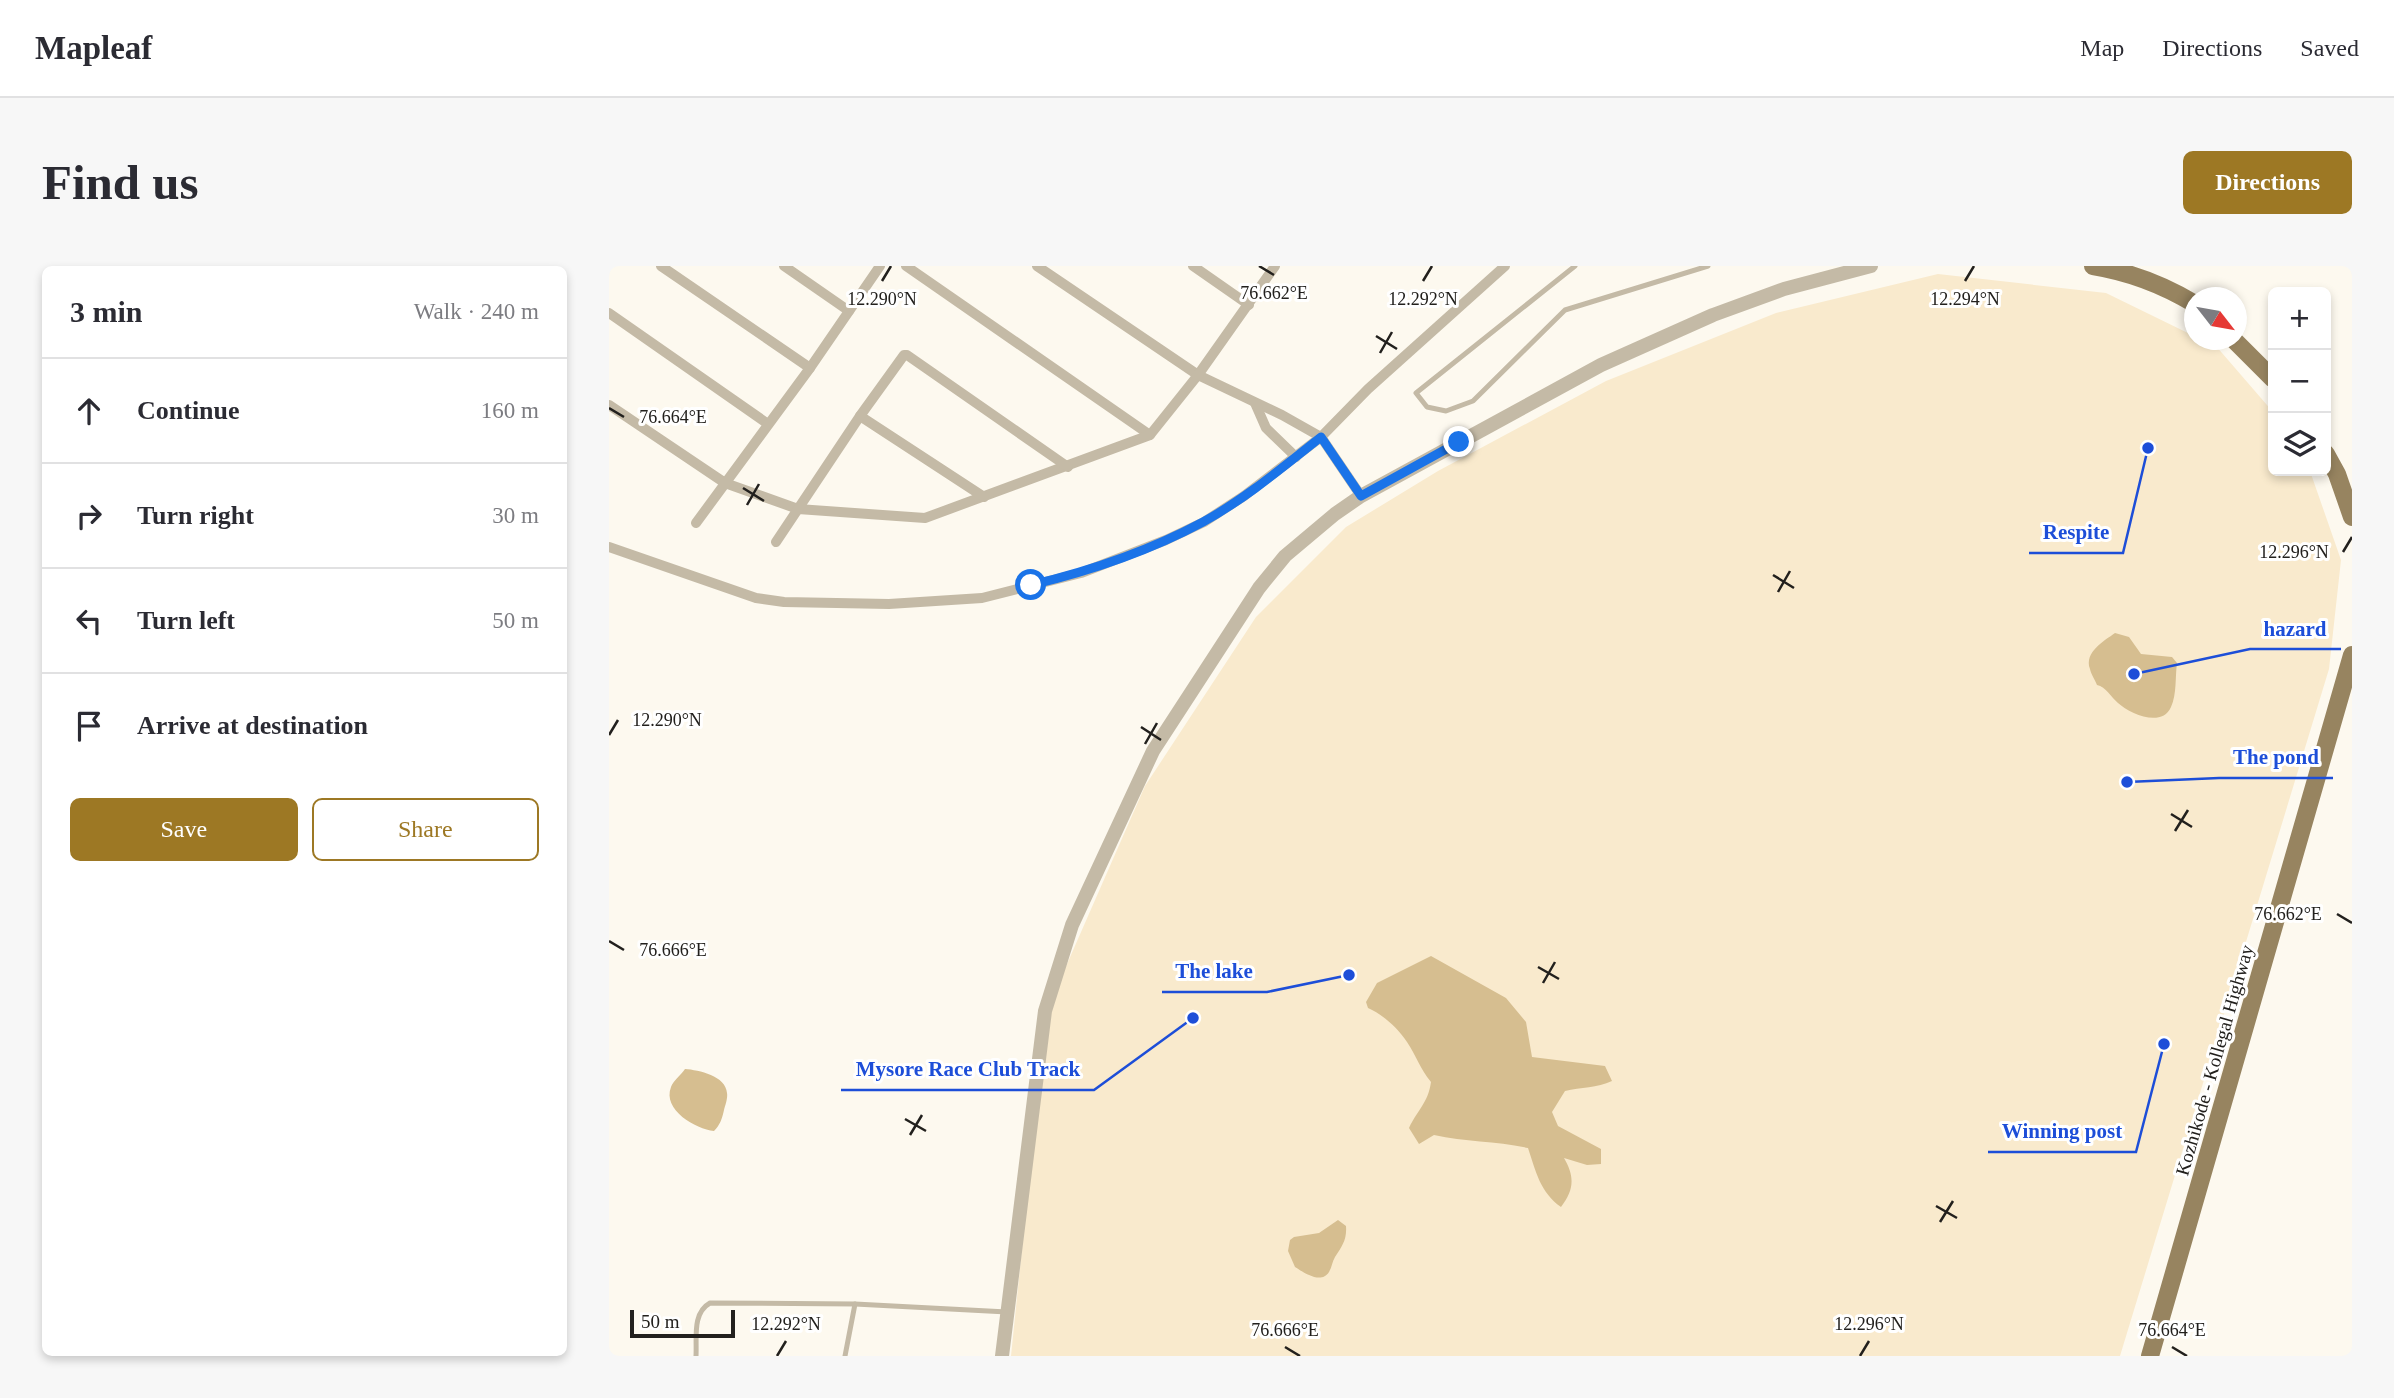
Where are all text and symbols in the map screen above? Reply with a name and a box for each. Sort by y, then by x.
text: Mapleaf [35,30,152,66]
text: Map [2080,35,2124,61]
text: Directions [2162,35,2262,61]
text: Saved [2300,35,2359,61]
button: Directions [2183,151,2352,214]
text: Find us [42,155,199,210]
text: 76.662°E [1240,283,1308,303]
north arrow [2184,287,2247,350]
map controls [2268,287,2331,476]
button: + [2268,287,2331,350]
text: 12.290°N [847,289,917,309]
text: 12.292°N [1388,289,1458,309]
text: 12.294°N [1930,289,2000,309]
text: 3 min [70,295,143,328]
text: Walk · 240 m [414,299,539,324]
button: − [2268,350,2331,413]
icon: ahead [70,392,108,430]
text: Continue [137,396,240,425]
text: 160 m [481,398,539,423]
text: 76.664°E [639,407,707,427]
button: layers [2268,413,2331,476]
route end [1443,426,1474,457]
icon: right [70,497,108,535]
text: Turn right [137,501,254,530]
text: 30 m [492,503,539,528]
callout: Respite [2029,511,2123,553]
text: Respite [2043,520,2109,544]
text: 12.296°N [2259,542,2329,562]
route start [1015,569,1046,600]
icon: left [70,602,108,640]
text: Turn left [137,606,235,635]
callout: hazard [2250,607,2341,649]
text: 50 m [492,608,539,633]
text: hazard [2264,617,2327,641]
icon: arrive [70,707,108,745]
text: 12.290°N [632,710,702,730]
text: Arrive at destination [137,711,368,740]
callout: The pond [2219,736,2333,778]
text: The pond [2233,745,2319,769]
button: Save [70,798,298,861]
button: Share [312,798,539,861]
text: 76.662°E [2254,904,2322,924]
text: 76.666°E [639,940,707,960]
street label: Kozhikode - Kollegal Highway [2171,942,2258,1178]
callout: The lake [1162,950,1267,992]
text: The lake [1175,959,1253,983]
callout: Mysore Race Club Track [841,1048,1094,1090]
text: Mysore Race Club Track [856,1057,1081,1081]
callout: Winning post [1988,1110,2136,1152]
text: Winning post [2002,1119,2122,1143]
scale bar [630,1307,735,1339]
text: 50 m [641,1311,680,1332]
text: 12.292°N [751,1314,821,1334]
text: 12.296°N [1834,1314,1904,1334]
text: 76.666°E [1251,1320,1319,1340]
text: 76.664°E [2138,1320,2206,1340]

